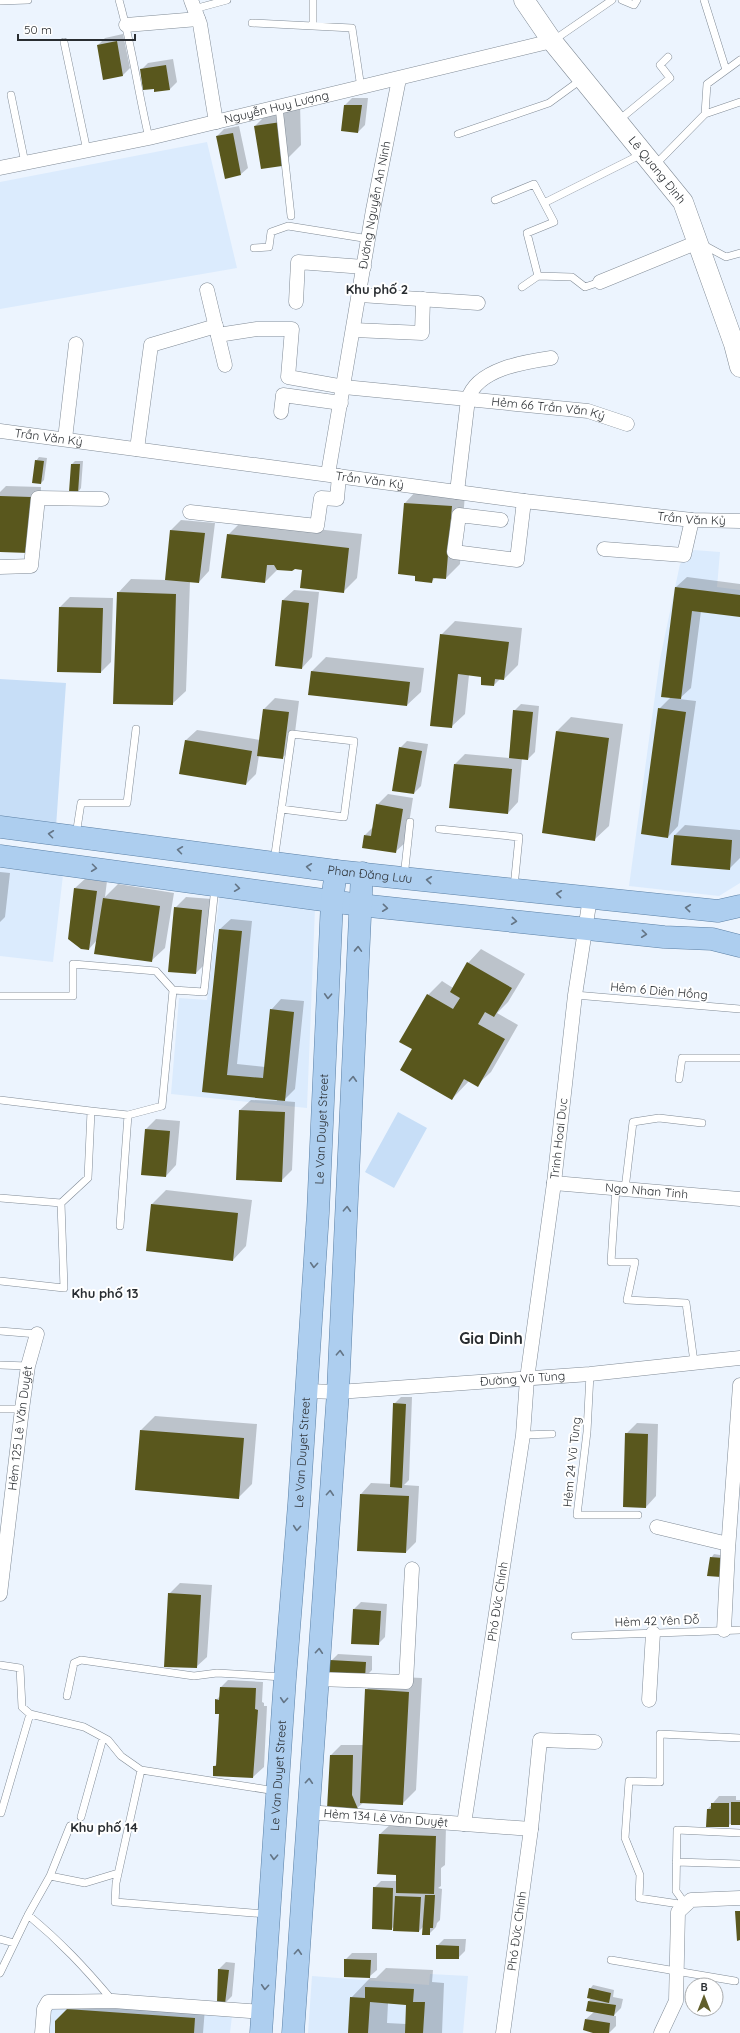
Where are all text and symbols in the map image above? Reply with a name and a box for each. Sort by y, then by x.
scale bar [18,16,135,42]
text: 50 m [24,22,52,37]
street label: Nguyễn Huy Lượng [222,87,330,127]
street label: Lê Quang Định [626,133,689,206]
street label: Đường Nguyễn An Ninh [355,139,394,270]
district label: Khu phố 2 [346,281,408,297]
street label: Hẻm 66 Trần Văn Kỷ [491,394,607,423]
street label: Trần Văn Kỷ [14,425,84,449]
street label: Trần Văn Kỷ [335,468,405,492]
street label: Trần Văn Kỷ [656,508,726,528]
one-way arrow [48,830,54,839]
one-way arrow [177,846,183,855]
street label: Phan Đăng Lưu [327,862,413,886]
one-way arrow [91,863,97,872]
one-way arrow [306,863,312,872]
one-way arrow [426,876,432,885]
one-way arrow [234,883,240,892]
one-way arrow [555,890,562,899]
one-way arrow [382,903,388,912]
one-way arrow [685,904,691,913]
one-way arrow [511,916,517,925]
one-way arrow [641,930,647,939]
one-way arrow [354,946,363,952]
street label: Hẻm 6 Diên Hồng [610,979,708,1002]
one-way arrow [324,993,332,999]
street label: Le Van Duyet Street [311,1073,331,1185]
one-way arrow [349,1076,358,1082]
street label: Trinh Hoai Duc [546,1097,570,1180]
street label: Ngo Nhan Tinh [605,1179,689,1202]
one-way arrow [343,1206,351,1212]
one-way arrow [310,1262,319,1268]
district label: Khu phố 13 [72,1285,139,1301]
district label: Gia Dinh [459,1328,523,1348]
one-way arrow [335,1350,344,1356]
street label: Hẻm 125 Lê Văn Duyệt [4,1365,35,1491]
street label: Đường Vũ Tùng [479,1368,566,1389]
street label: Le Van Duyet Street [291,1397,313,1508]
street label: Hẻm 24 Vũ Tùng [559,1416,584,1508]
one-way arrow [326,1490,335,1496]
one-way arrow [293,1525,302,1531]
street label: Phó Đức Chính [484,1561,511,1642]
street label: Hẻm 42 Yên Đỗ [614,1612,700,1629]
one-way arrow [314,1648,323,1654]
one-way arrow [279,1697,288,1703]
street label: Le Van Duyet Street [267,1720,289,1831]
one-way arrow [305,1778,314,1784]
street label: Hẻm 134 Lê Văn Duyệt [323,1805,449,1830]
district label: Khu phố 14 [70,1819,138,1835]
one-way arrow [270,1854,278,1860]
street label: Phó Đức Chính [504,1890,529,1972]
one-way arrow [293,1949,302,1955]
north arrow [684,1977,724,2017]
text: B [700,1980,708,1994]
one-way arrow [261,1984,270,1990]

